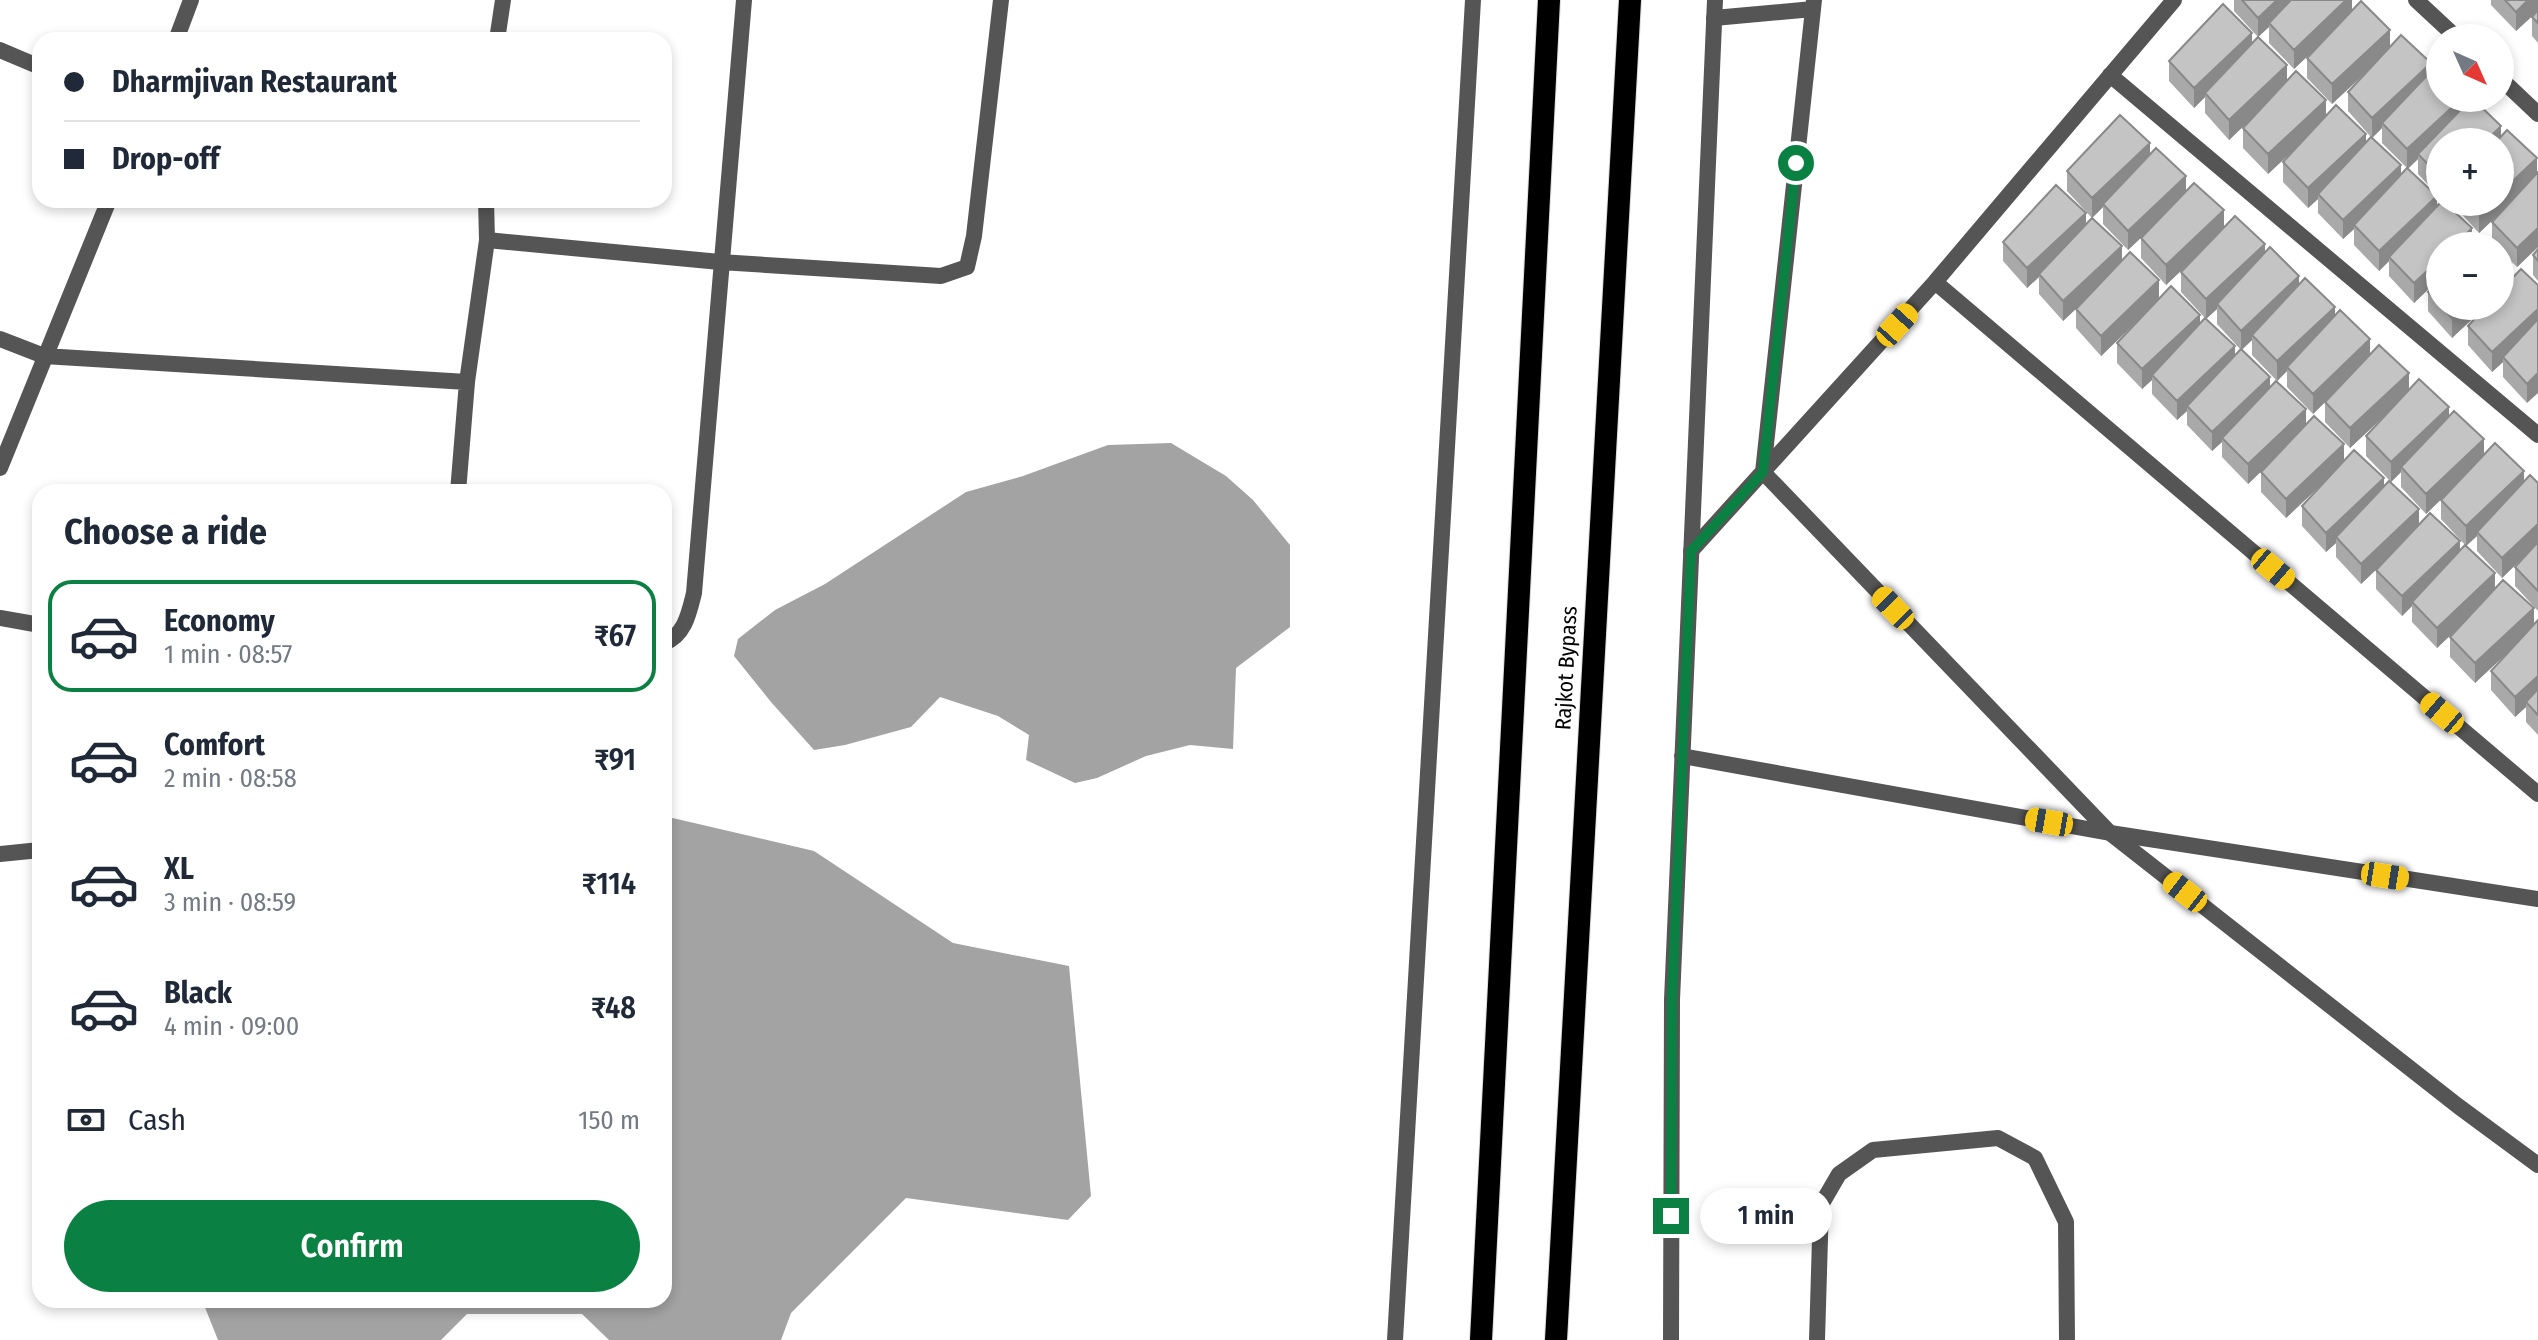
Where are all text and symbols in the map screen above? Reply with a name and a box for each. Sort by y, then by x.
north arrow [2426,24,2514,112]
map controls [2426,24,2514,320]
text: Dharmjivan Restaurant [112,64,397,100]
button: + [2426,128,2514,216]
text: Drop-off [112,141,219,177]
route start [1778,145,1814,181]
button: − [2426,232,2514,320]
car [1872,299,1922,351]
text: Choose a ride [64,510,267,554]
car [2247,544,2299,594]
car [1868,582,1918,634]
icon: car [68,600,140,672]
text: Economy [164,603,275,639]
street label: Rajkot Bypass [1549,605,1583,731]
text: ₹67 [594,618,636,654]
text: 1 min · 08:57 [164,639,292,670]
car [2416,688,2468,738]
icon: car [68,724,140,796]
text: Comfort [164,727,265,763]
text: ₹91 [594,742,636,778]
text: 2 min · 08:58 [164,763,297,794]
car [2023,806,2075,838]
icon: car [68,848,140,920]
text: XL [164,851,194,887]
car [2359,860,2411,892]
text: ₹114 [582,866,636,902]
car [2159,868,2211,916]
text: 3 min · 08:59 [164,887,296,918]
icon: car [68,972,140,1044]
text: Black [164,975,232,1011]
text: ₹48 [591,990,636,1026]
text: 4 min · 09:00 [164,1011,299,1042]
icon: cash [64,1098,108,1142]
text: Cash [128,1102,186,1138]
text: 150 m [578,1105,640,1136]
callout: 1 min [1699,1188,1831,1244]
route end [1653,1198,1689,1234]
button: Confirm [64,1200,640,1292]
text: 1 min [1738,1200,1794,1231]

